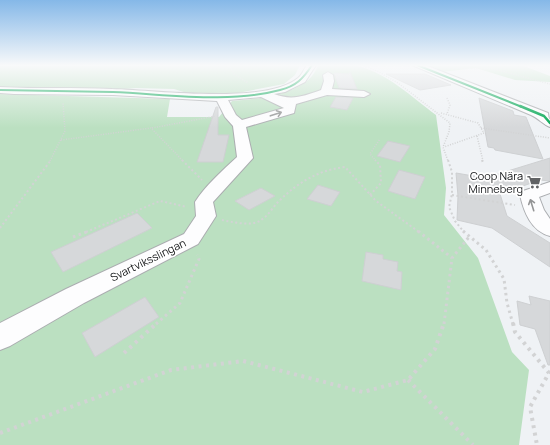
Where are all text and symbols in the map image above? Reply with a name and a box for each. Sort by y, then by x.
one-way arrow [270,110,283,117]
place label: Coop Nära Minneberg [469,168,523,196]
supermarket icon: Coop Nära Minneberg [526,174,542,190]
one-way arrow [528,198,535,211]
street label: Svartviksslingan [107,235,188,284]

